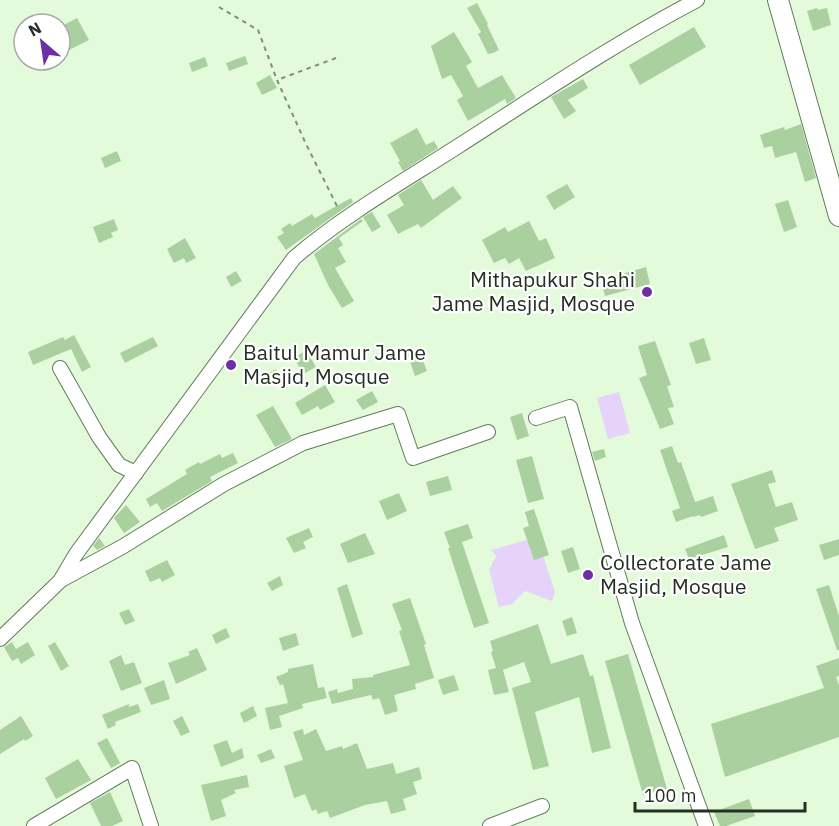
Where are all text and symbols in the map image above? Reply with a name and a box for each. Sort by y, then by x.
north arrow [12,12,72,72]
text: N [25,17,45,40]
place label: Mithapukur Shahi Jame Masjid, Mosque [432,265,635,317]
marker: Mithapukur Shahi Jame Masjid, Mosque [640,285,654,299]
place label: Baitul Mamur Jame Masjid, Mosque [243,338,426,390]
marker: Baitul Mamur Jame Masjid, Mosque [224,358,238,372]
place label: Collectorate Jame Masjid, Mosque [600,548,772,600]
marker: Collectorate Jame Masjid, Mosque [581,568,595,582]
scale bar [635,775,804,813]
text: 100 m [644,784,696,807]

